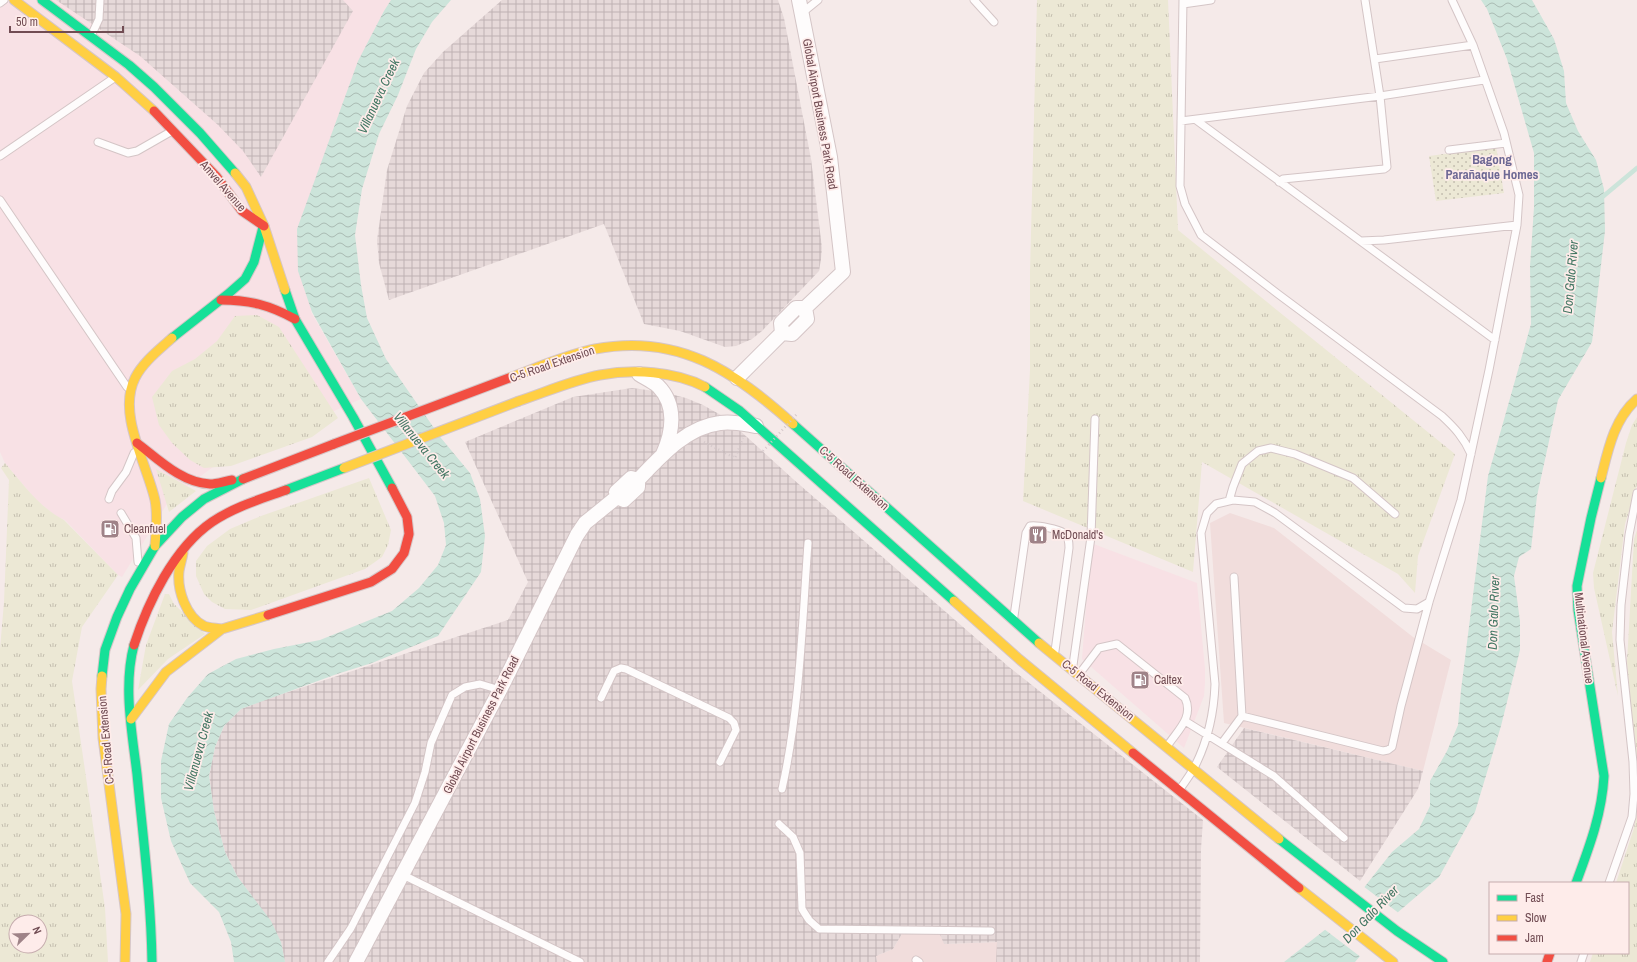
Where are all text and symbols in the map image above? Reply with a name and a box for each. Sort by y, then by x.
scale bar [10,8,123,34]
text: 50 m [16,14,38,30]
street label: Global Airport Business Park Road [799,37,841,191]
water label: Villanueva Creek [354,55,404,136]
district label: Bagong Parañaque Homes [1445,151,1539,183]
street label: Amvel Avenue [196,156,250,215]
water label: Don Galo River [1559,239,1582,314]
street label: C-5 Road Extension [508,342,596,386]
water label: Villanueva Creek [390,409,454,483]
street label: C-5 Road Extension [816,442,892,514]
fuel station icon: Cleanfuel [99,518,121,540]
place label: Cleanfuel [124,521,166,537]
restaurant icon: McDonald's [1027,524,1049,546]
place label: McDonald's [1052,527,1103,543]
water label: Don Galo River [1484,576,1503,650]
street label: Multinational Avenue [1570,591,1598,685]
street label: Global Airport Business Park Road [439,653,523,797]
street label: C-5 Road Extension [1059,656,1137,724]
fuel station icon: Caltex [1129,669,1151,691]
place label: Caltex [1154,672,1182,688]
street label: C-5 Road Extension [94,695,118,785]
water label: Villanueva Creek [180,709,217,792]
water label: Don Galo River [1339,882,1402,947]
legend [1489,882,1629,954]
text: Fast [1525,890,1544,906]
text: Slow [1525,910,1547,926]
north arrow [8,914,48,954]
text: N [29,924,45,936]
text: Jam [1525,930,1544,946]

